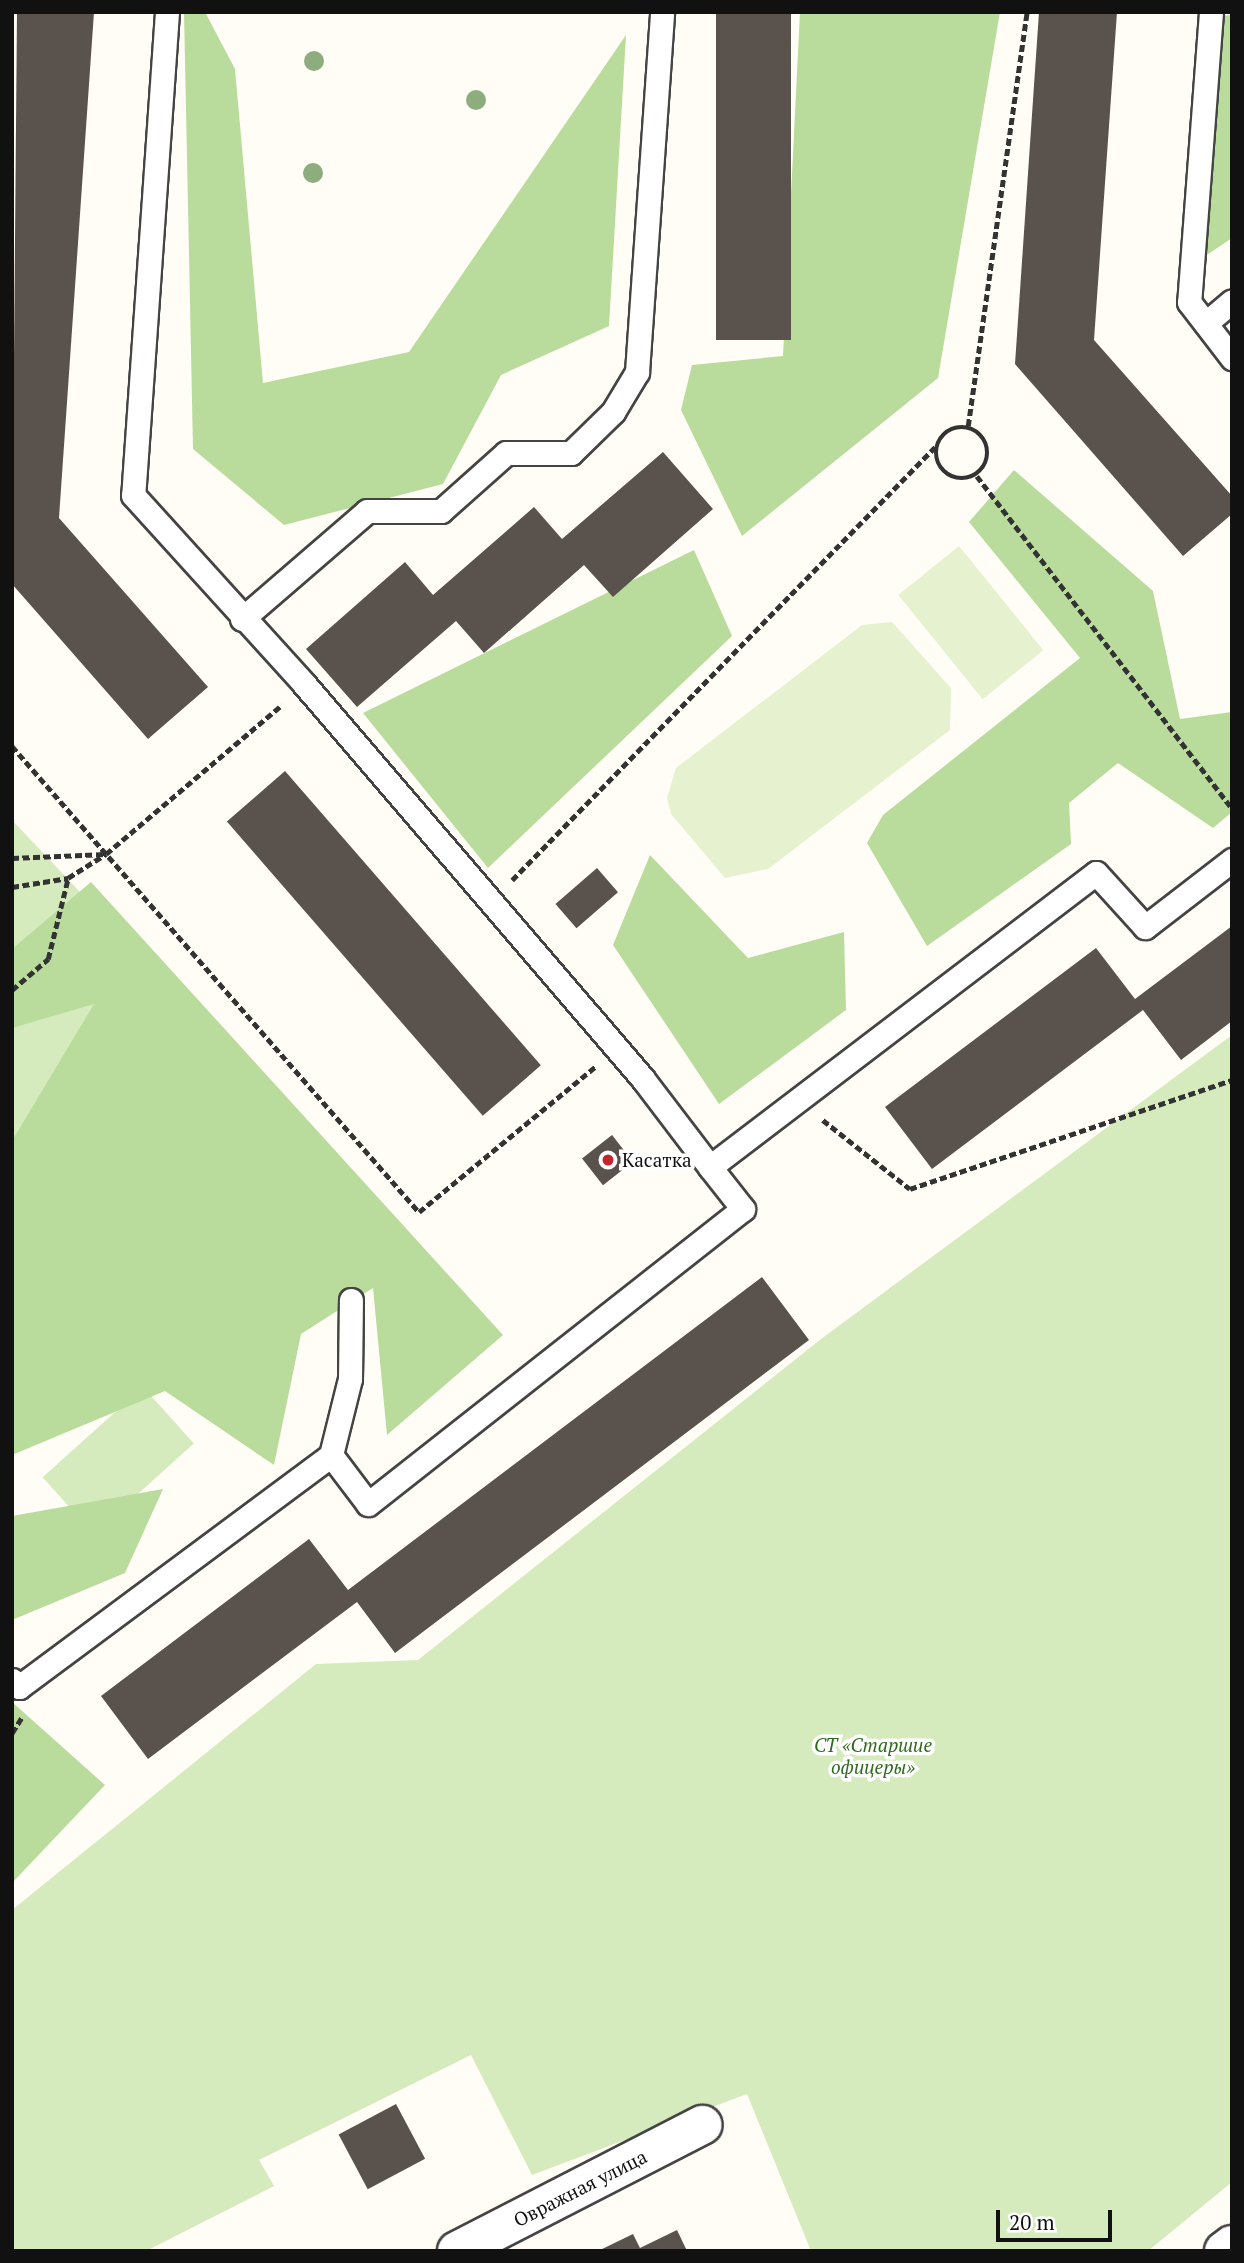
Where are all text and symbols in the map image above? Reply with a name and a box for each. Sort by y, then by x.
place label: Касатка [622,1149,692,1171]
marker: Касатка [600,1152,616,1168]
park label: СТ «Старшие офицеры» [814,1734,932,1778]
street label: Овражная улица [510,2145,650,2231]
scale bar [999,2196,1114,2240]
text: 20 m [1009,2208,1055,2236]

